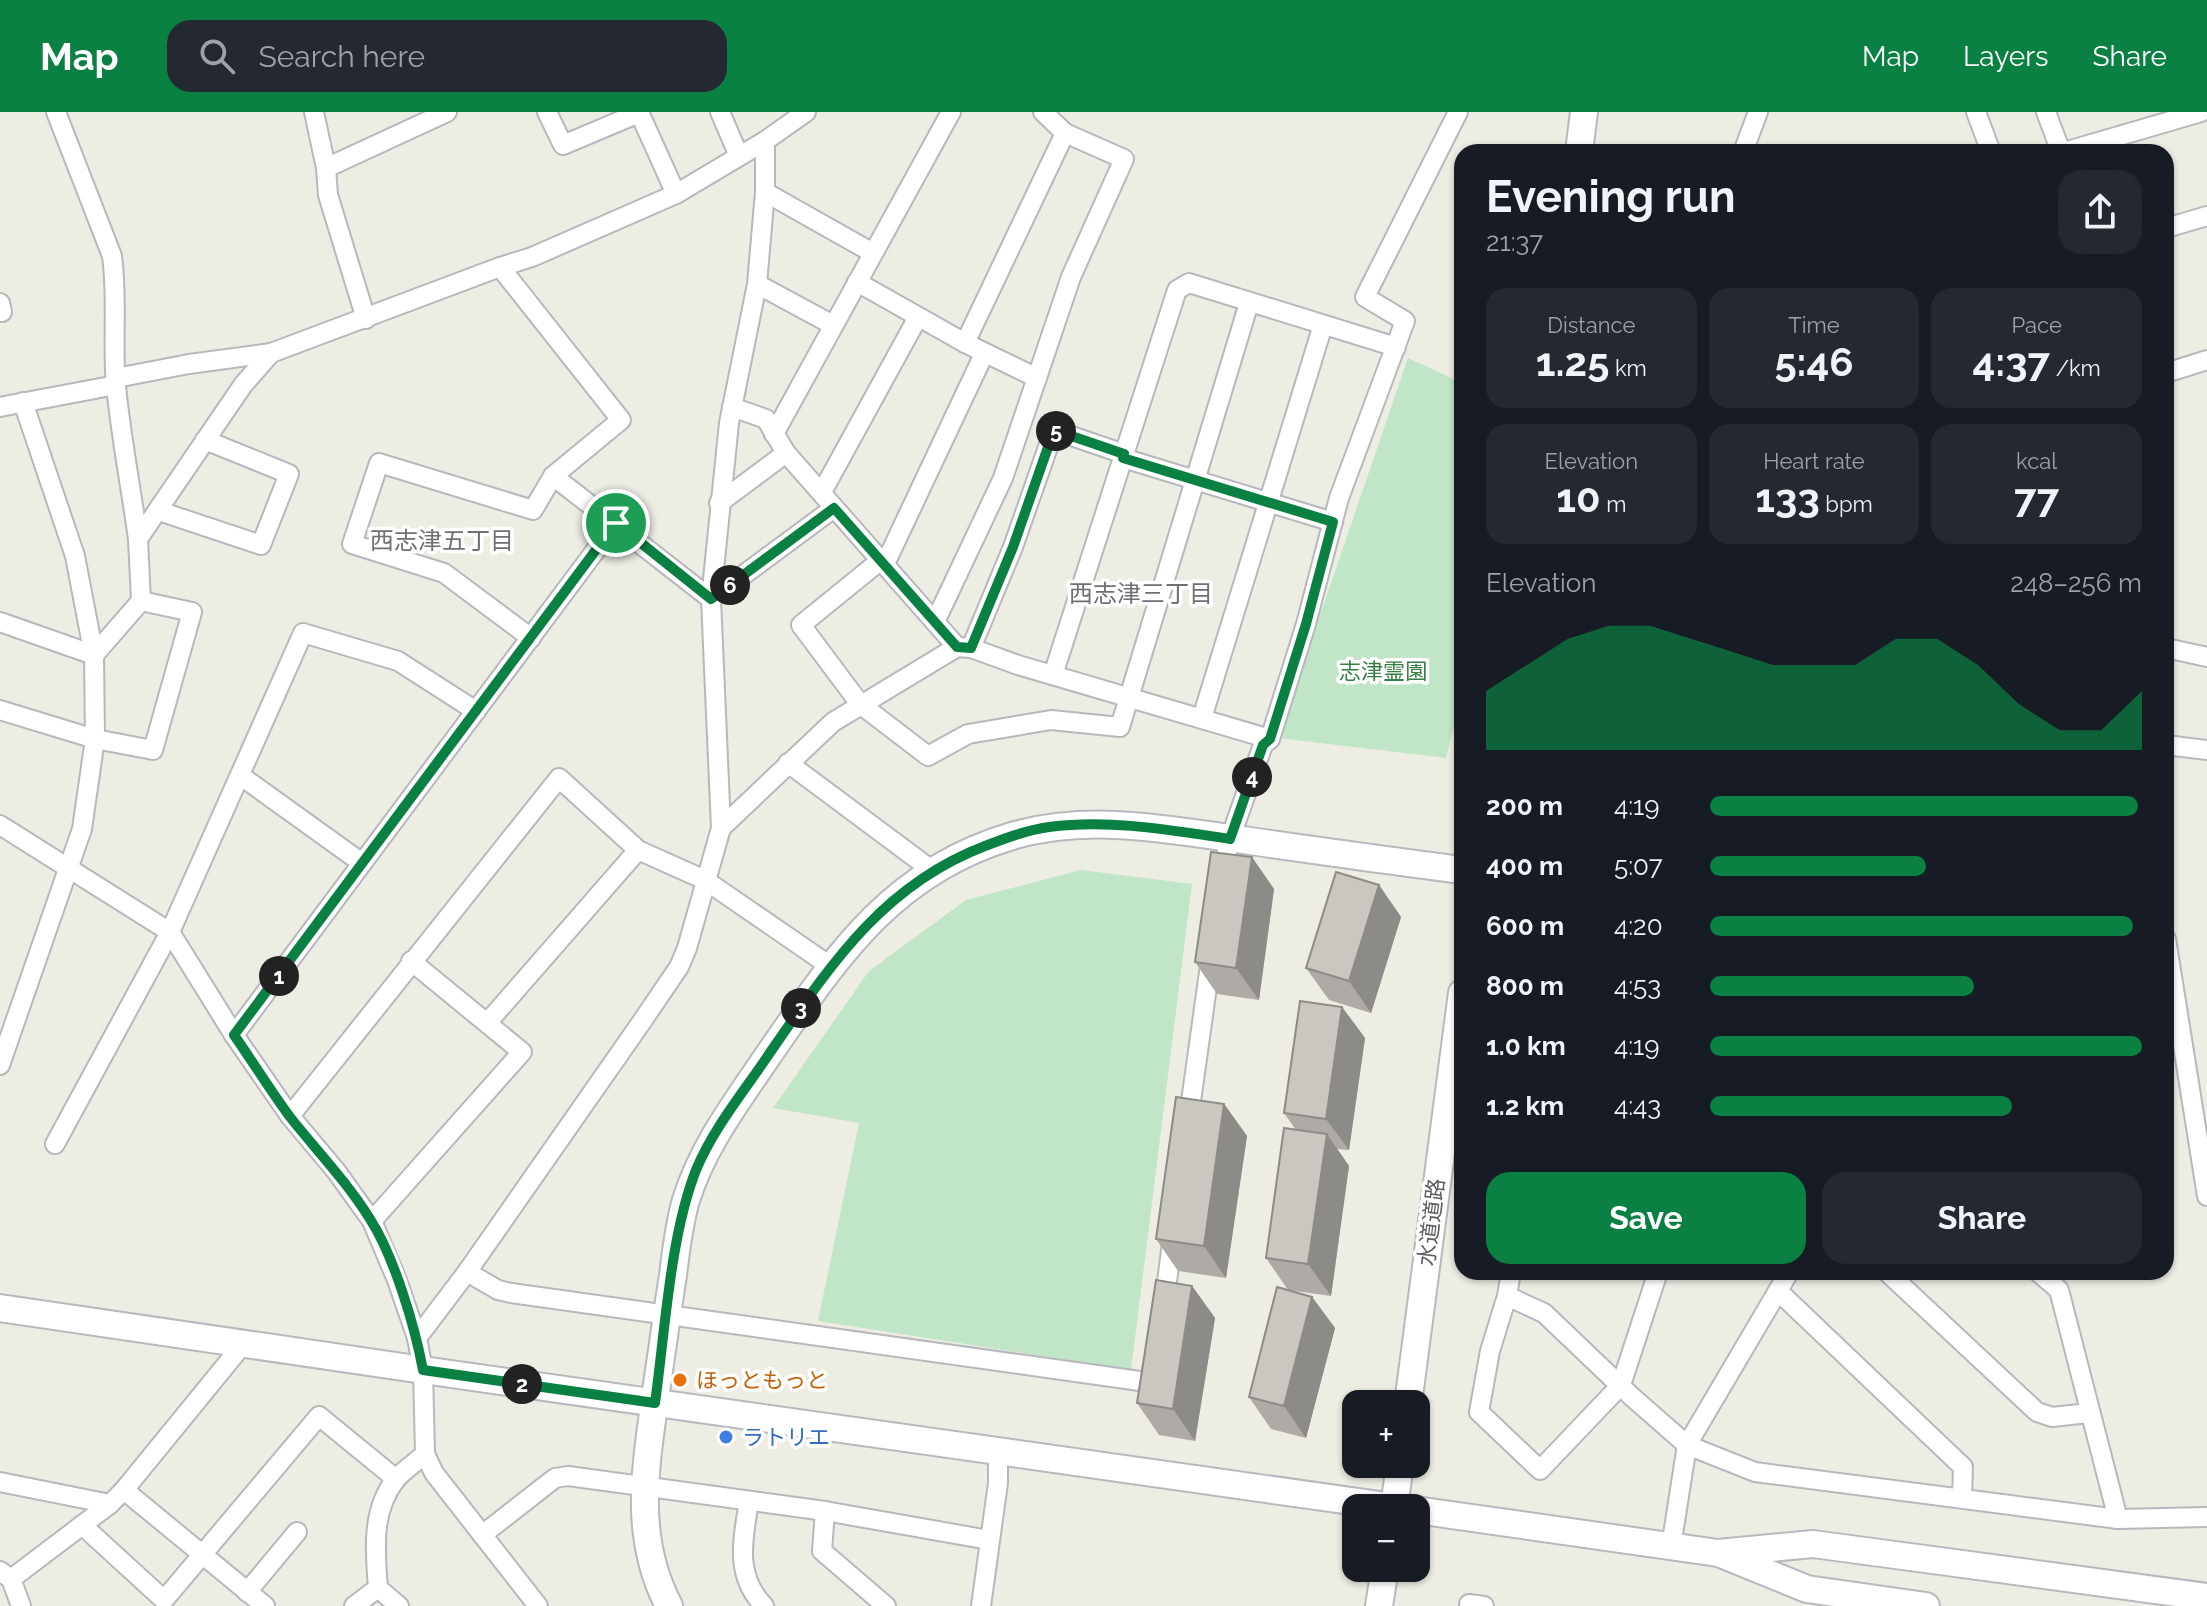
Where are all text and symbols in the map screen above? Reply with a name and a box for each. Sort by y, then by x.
search box [167,20,727,92]
text: Map [40,34,119,79]
icon: search [195,34,239,78]
text: Search here [259,39,425,74]
text: Map [1862,40,1919,73]
text: Layers [1963,40,2049,73]
text: Share [2093,40,2167,73]
button: share [2058,170,2142,254]
text: Evening run [1486,171,1735,222]
text: 21:37 [1486,227,1543,257]
text: Distance [1547,312,1635,338]
text: Time [1788,312,1840,338]
text: Pace [2011,312,2062,338]
text: 1.25 [1536,338,1609,385]
text: 5:46 [1774,338,1854,385]
text: 4:37 [1973,338,2050,385]
text: km [1609,355,1647,381]
text: /km [2050,355,2101,381]
pin: 5 [1036,411,1076,451]
text: 5 [1050,418,1062,444]
text: Elevation [1545,448,1638,474]
text: Heart rate [1763,448,1865,474]
text: kcal [2016,448,2057,474]
text: 10 [1556,474,1601,521]
text: 133 [1755,474,1820,521]
text: 77 [2014,474,2059,521]
pin [582,489,650,557]
text: m [1601,491,1626,517]
text: bpm [1820,491,1873,517]
icon: arrive [594,501,638,545]
district label: 西志津五丁目 [370,526,514,555]
pin: 6 [710,565,750,605]
text: Elevation [1486,568,1596,598]
text: 248–256 m [2010,568,2142,598]
text: 6 [723,572,737,598]
district label: 西志津三丁目 [1069,579,1213,608]
park label: 志津霊園 [1339,658,1427,684]
pin: 4 [1232,757,1272,797]
text: 4 [1246,764,1258,790]
text: 200 m [1486,791,1563,821]
text: 4:19 [1614,791,1659,821]
text: 400 m [1486,851,1563,881]
text: 5:07 [1614,851,1663,881]
text: 600 m [1486,911,1564,941]
text: 4:20 [1614,911,1663,941]
pin: 1 [259,956,299,996]
text: 1 [274,963,284,989]
text: 800 m [1486,971,1564,1001]
text: 4:53 [1614,971,1661,1001]
pin: 3 [781,988,821,1028]
text: 3 [795,995,807,1021]
text: 1.0 km [1486,1031,1566,1061]
text: 4:19 [1614,1031,1659,1061]
text: 1.2 km [1486,1091,1564,1121]
text: 4:43 [1614,1091,1661,1121]
button: Save [1486,1172,1806,1264]
button: Share [1822,1172,2142,1264]
street label: 水道道路 [1413,1177,1449,1267]
pin: 2 [502,1364,542,1404]
place label: ほっともっと [696,1367,828,1393]
text: 2 [516,1371,528,1397]
marker: ほっともっと [671,1371,689,1389]
map controls [1342,1390,1430,1582]
button: + [1342,1390,1430,1478]
place label: ラトリエ [742,1424,830,1450]
marker: ラトリエ [717,1428,735,1446]
button: − [1342,1494,1430,1582]

